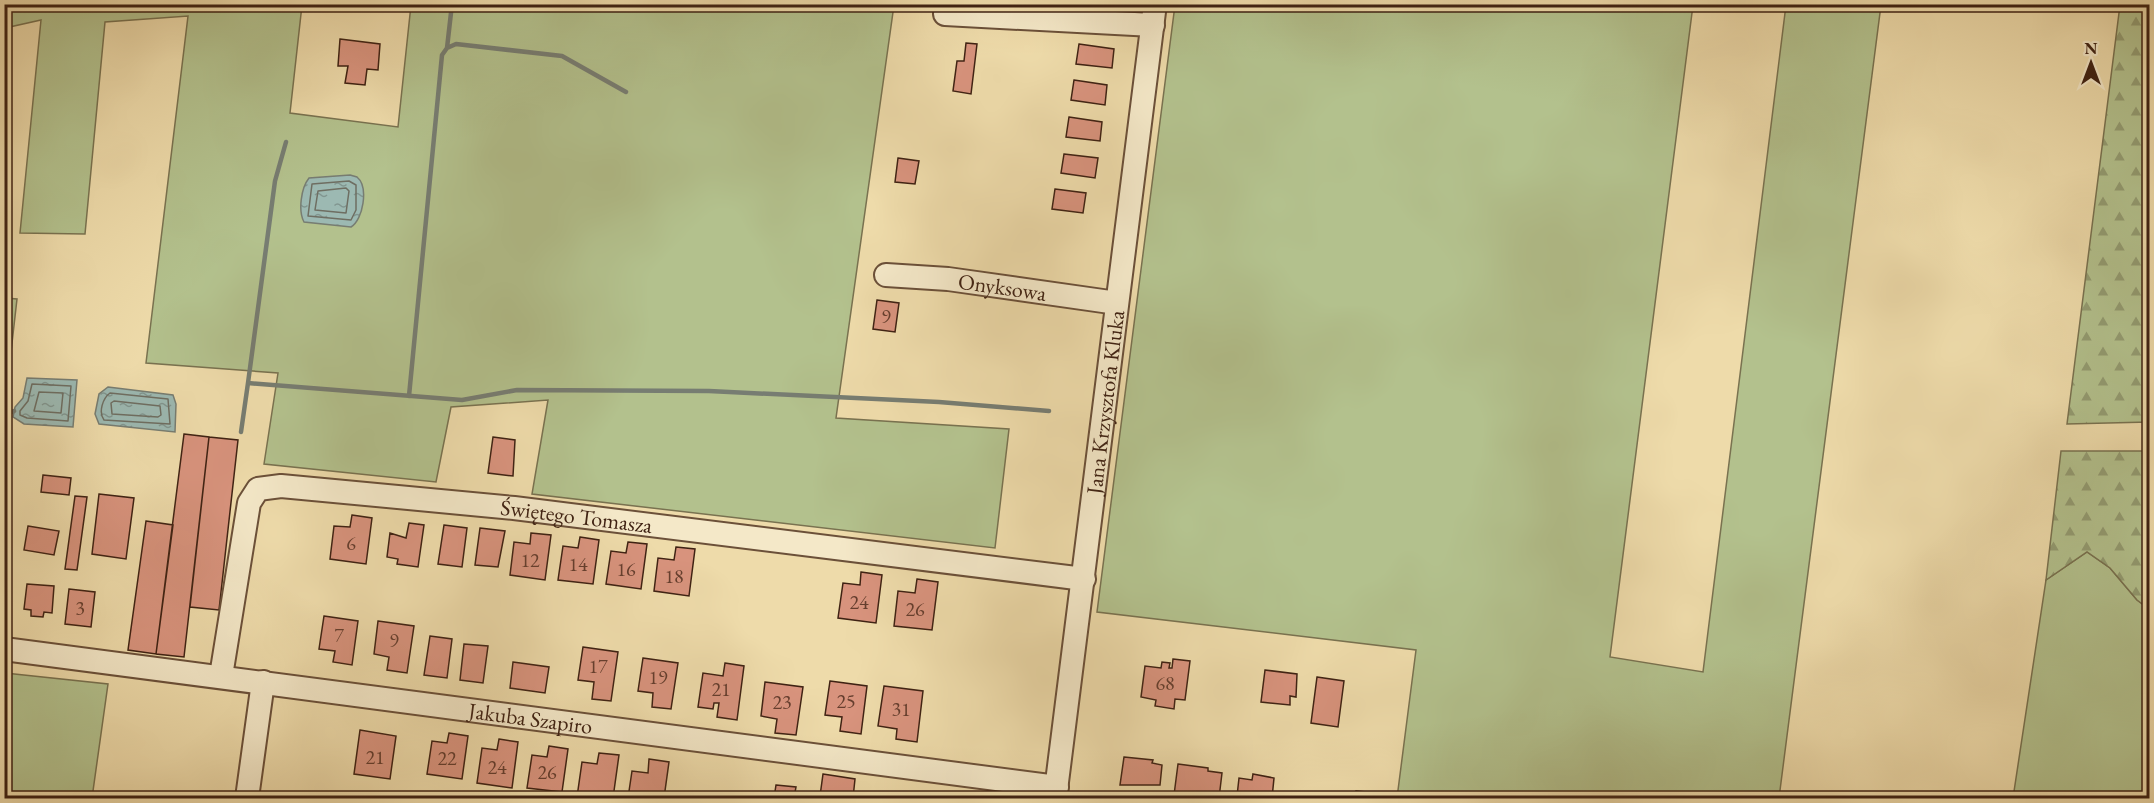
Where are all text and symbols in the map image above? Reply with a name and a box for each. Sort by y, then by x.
north arrow [2061,33,2121,93]
text: N [2085,38,2098,59]
street label: Onyksowa [956,267,1048,308]
house number: 9 [881,303,891,329]
street label: Jana Krzysztofa Kluka [1079,308,1131,498]
street label: Świętego Tomasza [499,493,654,540]
house number: 6 [346,530,356,556]
house number: 12 [520,547,540,573]
house number: 14 [568,551,588,577]
house number: 16 [616,556,636,582]
house number: 18 [664,563,684,589]
house number: 24 [849,589,869,615]
house number: 3 [75,595,85,621]
house number: 26 [905,596,925,622]
house number: 7 [334,622,344,648]
house number: 9 [389,627,399,653]
house number: 17 [588,653,608,679]
house number: 19 [648,664,668,690]
house number: 68 [1155,670,1175,696]
house number: 21 [711,676,731,702]
house number: 25 [836,688,856,714]
house number: 23 [772,689,792,715]
street label: Jakuba Szapiro [465,696,594,741]
house number: 31 [891,696,911,722]
house number: 21 [365,744,385,770]
house number: 22 [437,745,457,771]
house number: 24 [487,754,507,780]
house number: 26 [537,759,557,785]

